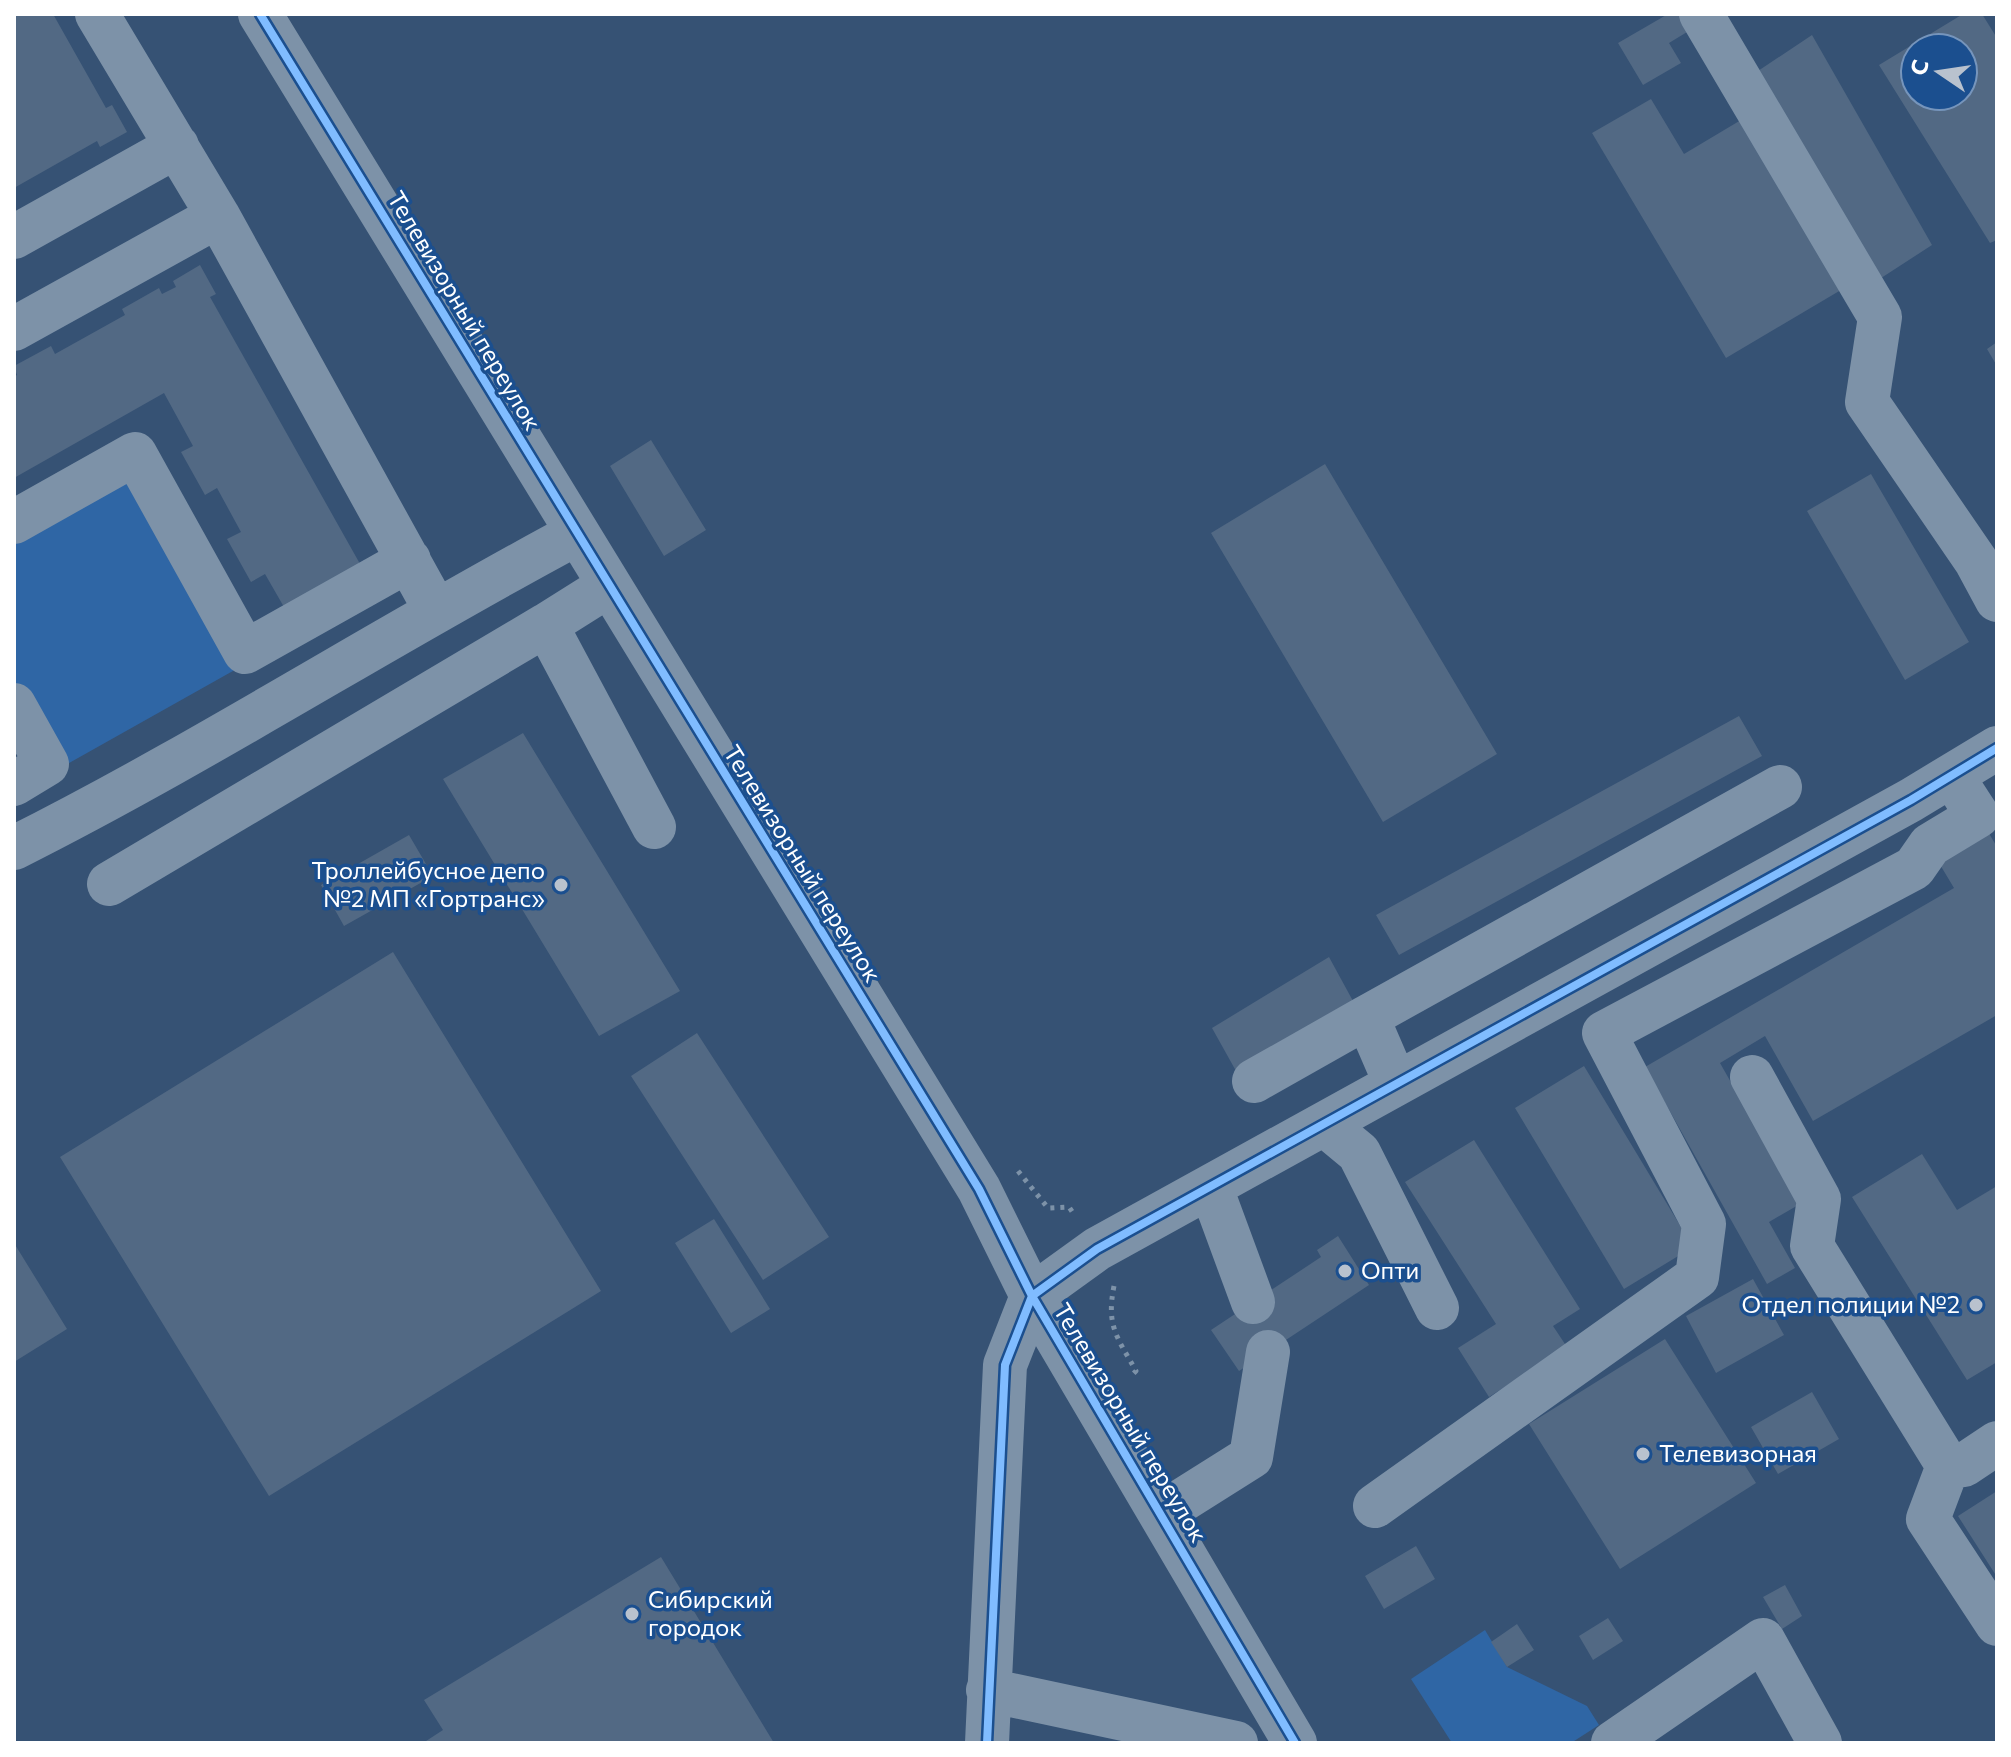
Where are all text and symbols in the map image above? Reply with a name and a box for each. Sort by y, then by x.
north arrow [1899,32,1979,112]
text: С [1904,57,1934,78]
street label: Телевизорный переулок [382,185,548,435]
street label: Телевизорный переулок [718,739,888,987]
place label: Троллейбусное депо №2 МП «Гортранс» [311,855,545,912]
marker: Троллейбусное депо №2 МП «Гортранс» [552,876,570,894]
place label: Опти [1361,1255,1419,1284]
marker: Опти [1336,1262,1354,1280]
place label: Отдел полиции №2 [1741,1289,1960,1318]
marker: Отдел полиции №2 [1967,1296,1985,1314]
street label: Телевизорный переулок [1048,1297,1214,1547]
place label: Телевизорная [1659,1438,1817,1467]
marker: Телевизорная [1634,1445,1652,1463]
place label: Сибирский городок [648,1584,773,1641]
marker: Сибирский городок [623,1605,641,1623]

